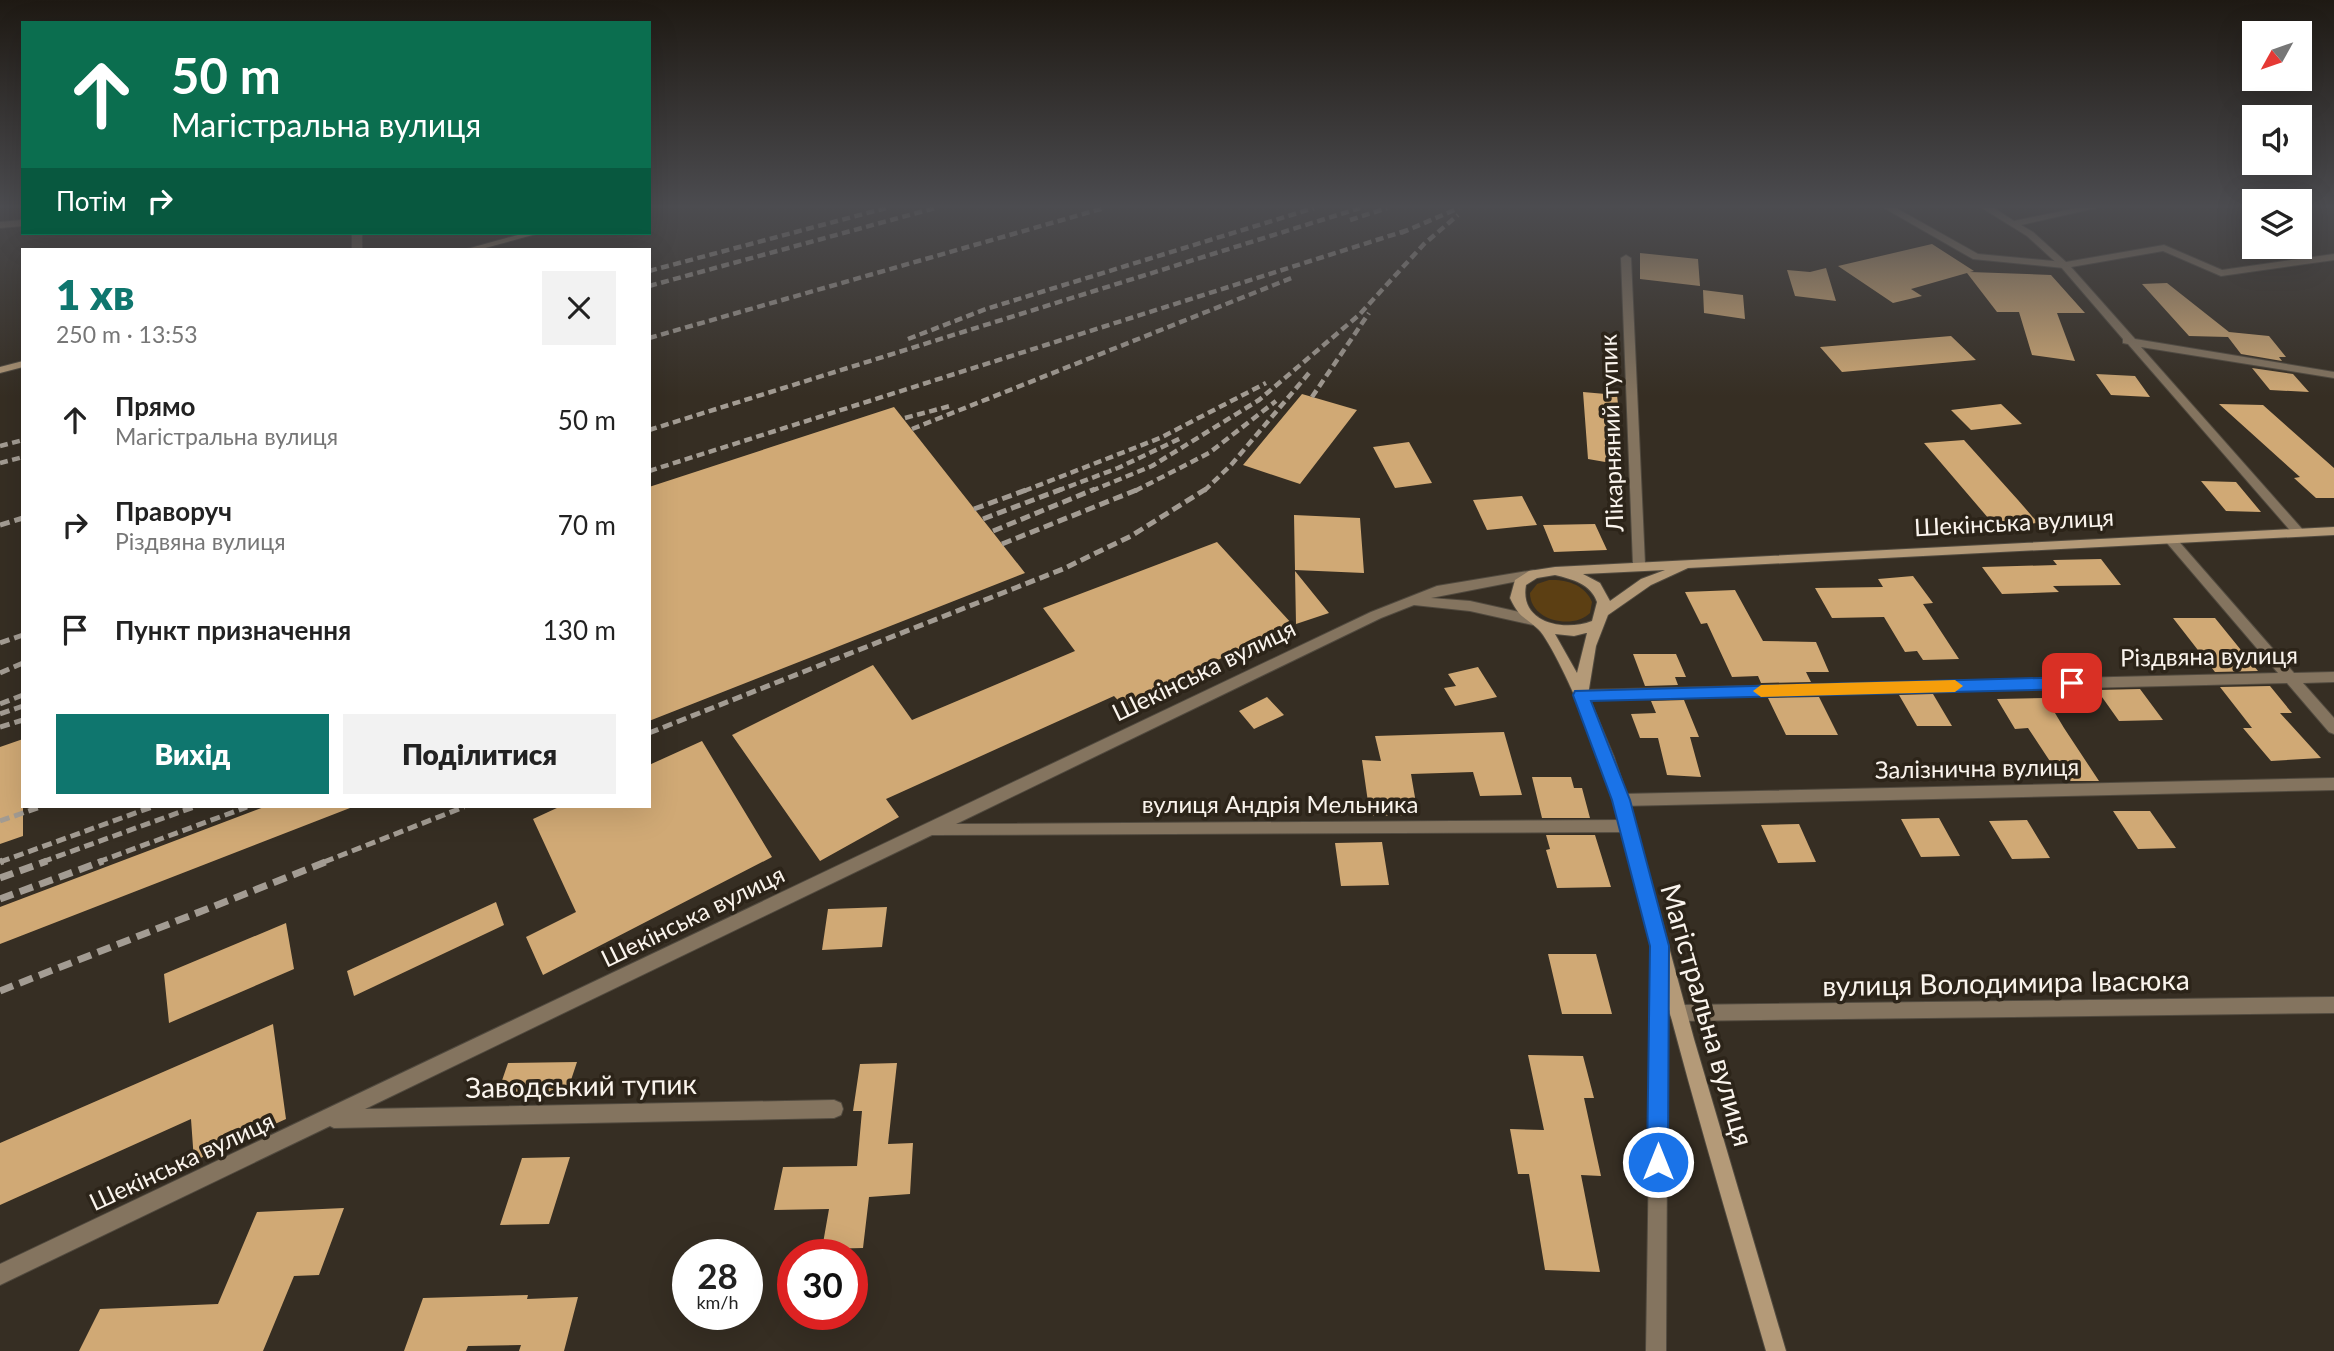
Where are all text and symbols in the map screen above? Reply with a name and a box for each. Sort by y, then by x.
north arrow [2242,21,2312,91]
map controls [2242,21,2312,259]
text: 50 m [171,46,281,104]
icon: ahead [56,49,147,140]
text: Магістральна вулиця [171,105,481,144]
button: sound [2242,105,2312,175]
icon: right [141,182,179,220]
text: Потім [56,185,127,217]
button: layers [2242,189,2312,259]
text: 1 хв [56,269,134,319]
button: close [542,271,616,345]
text: 250 m · 13:53 [56,320,198,348]
street label: Лікарняний тупик [1593,333,1628,533]
text: Прямо [115,390,196,422]
icon: ahead [56,401,94,439]
text: 50 m [558,404,616,436]
text: Магістральна вулиця [115,422,338,450]
text: Праворуч [115,495,232,527]
street label: Шекінська вулиця [1913,502,2115,541]
icon: right [56,506,94,544]
text: 70 m [558,509,616,541]
text: Різдвяна вулиця [115,527,286,555]
icon: arrive [56,611,94,649]
street label: Шекінська вулиця [1107,613,1300,727]
text: Пункт призначення [115,614,351,646]
text: 130 m [543,614,616,646]
street label: Різдвяна вулиця [2120,639,2298,672]
pin [2042,653,2102,713]
icon: arrive [2053,664,2091,702]
button: Вихід [56,714,329,794]
button: Поділитися [343,714,616,794]
street label: Залізнична вулиця [1875,751,2079,784]
street label: вулиця Андрія Мельника [1142,789,1418,818]
street label: Шекінська вулиця [596,859,789,973]
street label: Магістральна вулиця [1654,880,1762,1150]
street label: вулиця Володимира Івасюка [1822,962,2190,1002]
street label: Заводський тупик [465,1066,698,1104]
street label: Шекінська вулиця [84,1105,278,1216]
position arrow [1621,1125,1695,1199]
speed limit sign: 30 [777,1239,868,1330]
text: 28 [697,1254,738,1296]
text: km/h [696,1291,739,1313]

